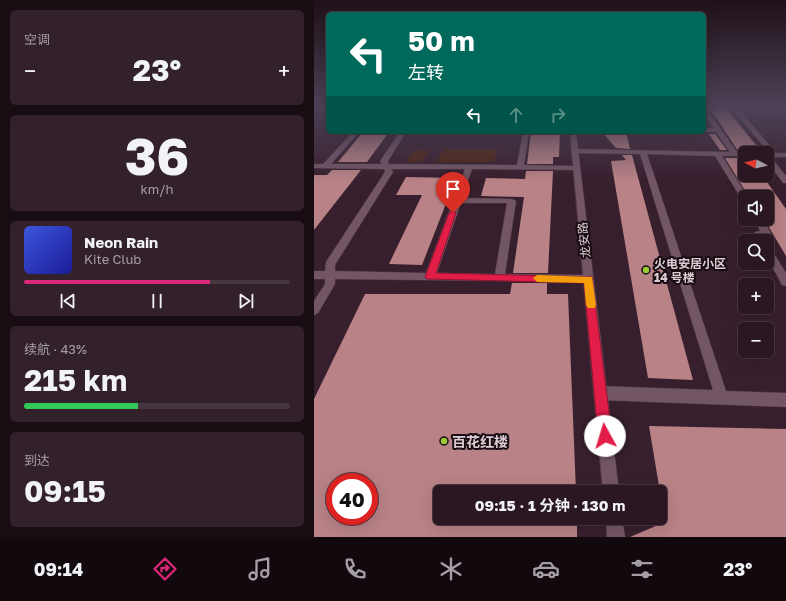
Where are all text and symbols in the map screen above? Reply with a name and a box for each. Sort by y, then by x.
text: 50 m [408,24,475,57]
icon: left [342,28,394,80]
text: 空调 [24,31,50,47]
text: 23° [133,52,181,88]
text: − [24,57,36,84]
text: + [278,57,290,84]
text: 左转 [408,61,444,83]
icon: left [463,104,485,126]
icon: ahead [505,104,527,126]
icon: right [547,104,569,126]
text: 36 [125,124,189,186]
north arrow [738,146,774,182]
map controls [738,146,774,358]
pin [436,172,470,213]
icon: arrive [442,178,464,200]
text: km/h [140,181,174,197]
button: sound [738,190,774,226]
street label: 龙安路 [575,221,593,259]
text: Neon Rain [84,233,158,251]
button: search [738,234,774,270]
text: Kite Club [84,251,141,267]
place label: 火电安居小区 14 号楼 [654,256,726,285]
marker: 火电安居小区 14 号楼 [641,265,651,275]
button: + [738,278,774,314]
icon: previous [57,290,79,312]
icon: pause [146,290,168,312]
icon: next [235,290,257,312]
button: − [738,322,774,358]
text: 续航 · 43% [24,341,87,357]
text: 215 km [24,362,127,398]
position arrow [584,415,626,457]
place label: 百花红楼 [452,433,508,450]
marker: 百花红楼 [439,436,449,446]
text: 到达 [24,452,50,468]
text: 09:15 [24,473,106,509]
speed limit sign: 40 [326,473,378,525]
text: 09:15 · 1 分钟 · 130 m [475,496,625,514]
icon: directions [151,555,179,583]
icon: music [246,555,274,583]
icon: phone [341,555,369,583]
icon: climate [437,555,465,583]
icon: car [532,555,560,583]
icon: filters [628,555,656,583]
text: 09:14 [34,558,83,580]
text: 23° [723,558,752,580]

